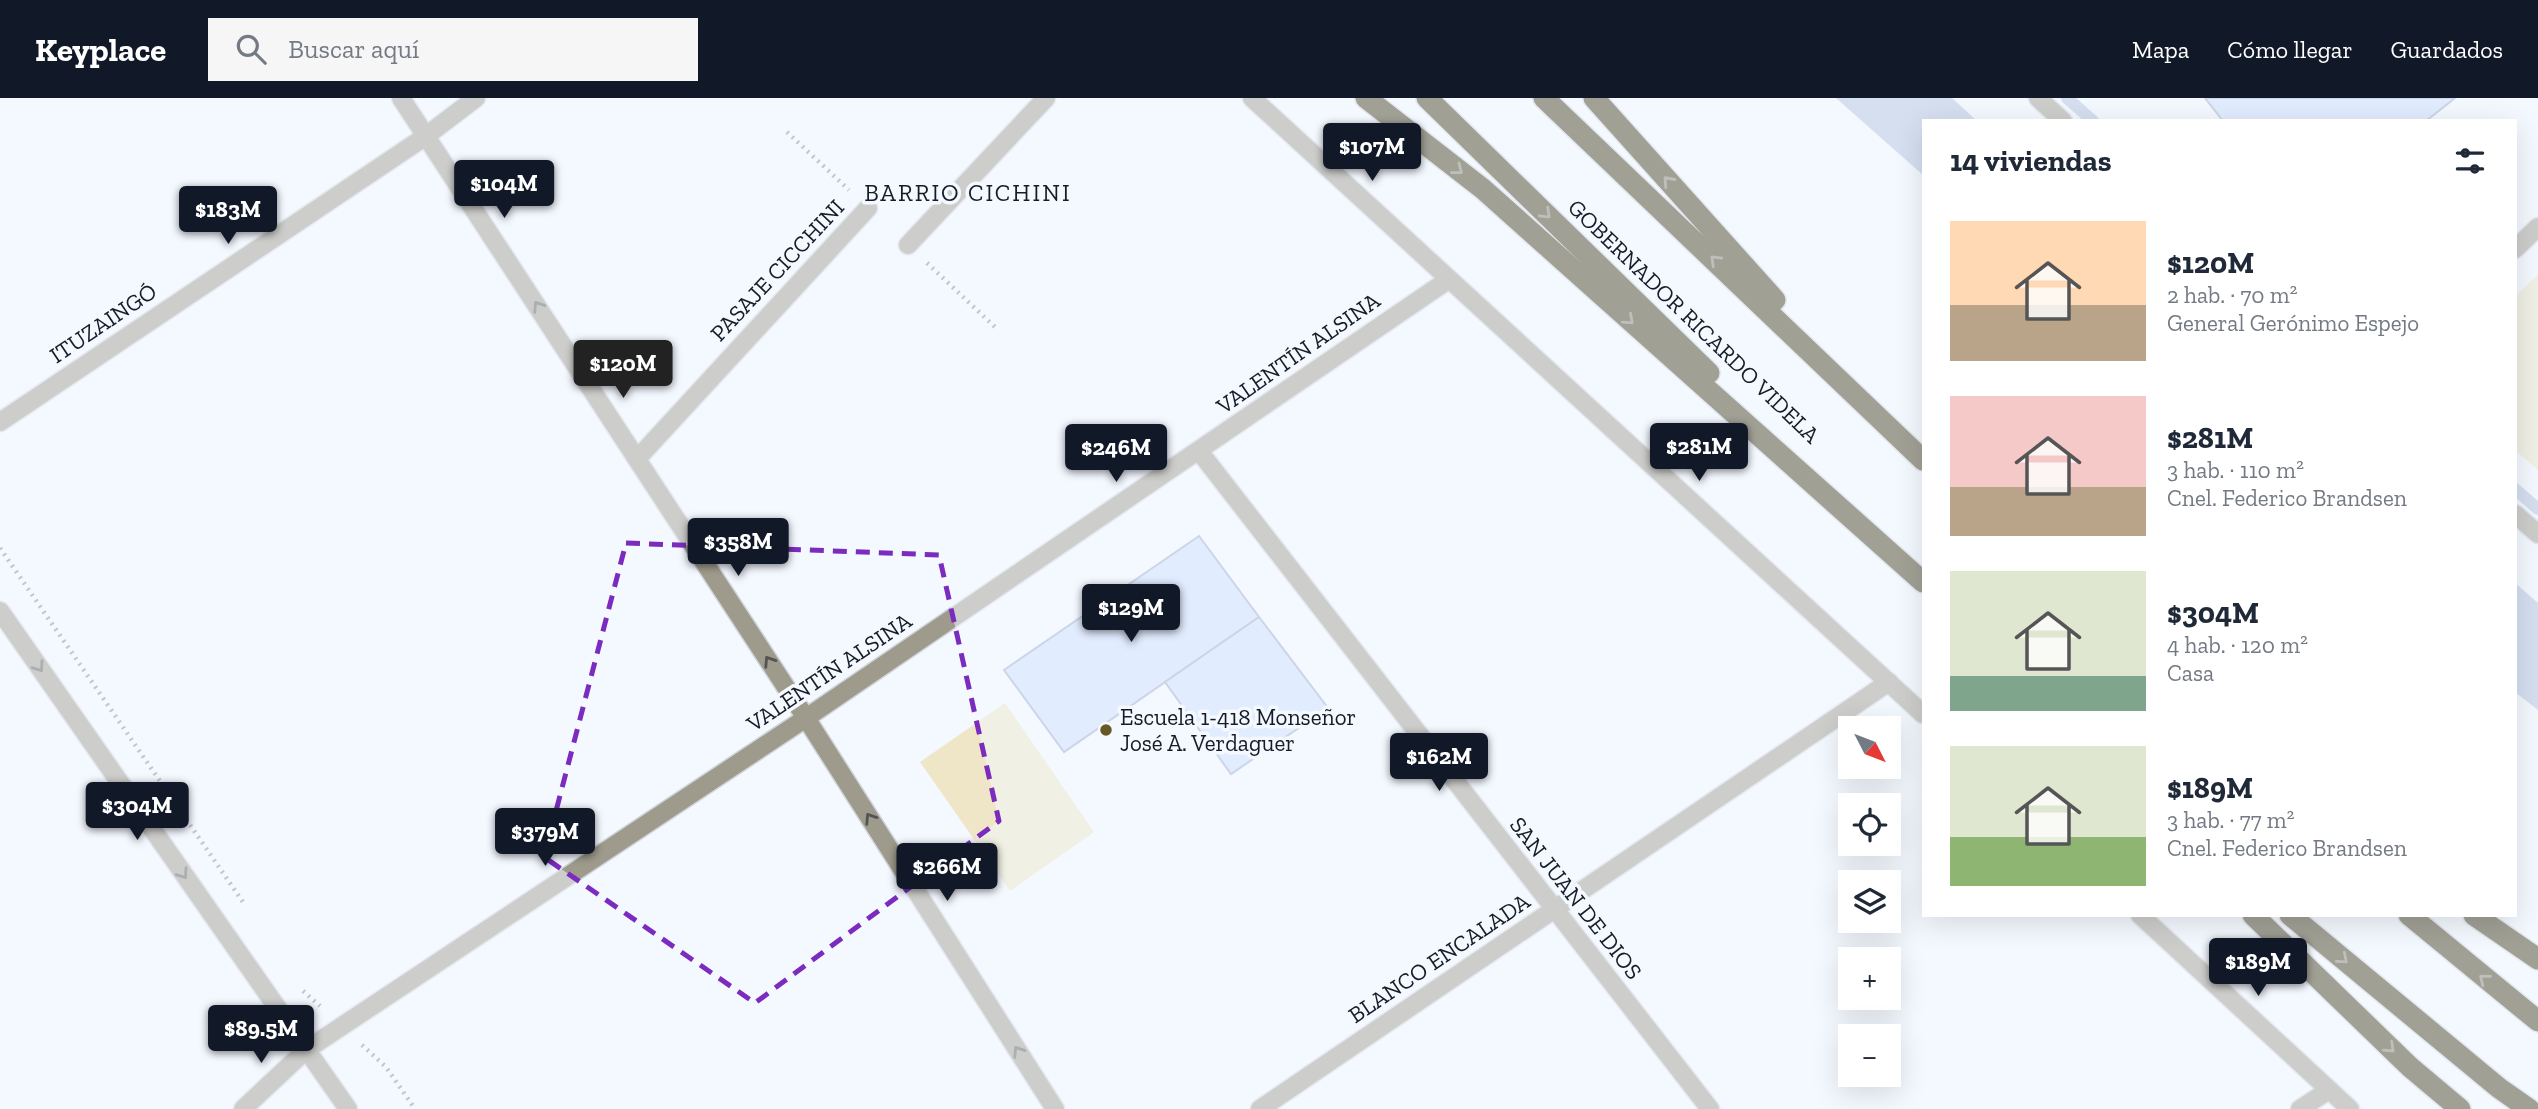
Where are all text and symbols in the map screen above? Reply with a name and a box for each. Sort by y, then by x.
search box [208,18,698,81]
text: Keyplace [35,30,166,69]
icon: search [232,30,270,68]
text: Buscar aquí [288,33,419,65]
text: Mapa [2132,35,2189,64]
text: Cómo llegar [2227,35,2353,64]
text: Guardados [2391,35,2503,64]
pin: $107M [1323,123,1421,183]
text: $107M [1339,132,1405,160]
icon: filters [2451,142,2489,180]
text: 14 viviendas [1950,143,2112,179]
pin: $104M [455,160,553,220]
one-way arrow [1451,161,1463,174]
text: $104M [470,169,538,197]
one-way arrow [1664,176,1676,189]
district label: BARRIO CICHINI [864,178,1072,207]
pin: $183M [179,186,277,246]
street label: PASAJE CICCHINI [704,193,850,347]
street label: GOBERNADOR RICARDO VIDELA [1562,193,1827,450]
text: $183M [195,195,261,223]
one-way arrow [1538,206,1551,219]
text: $120M [2167,245,2254,281]
icon: home [2006,249,2090,333]
one-way arrow [1710,256,1723,269]
street label: ITUZAINGÓ [44,277,162,369]
text: 2 hab. · 70 m² [2167,281,2298,309]
street label: VALENTÍN ALSINA [1210,286,1386,420]
one-way arrow [534,301,546,314]
text: General Gerónimo Espejo [2167,309,2419,337]
one-way arrow [1621,312,1634,324]
pin: $120M [574,341,672,400]
text: $120M [590,349,656,377]
text: $281M [2167,420,2253,456]
pin: $246M [1067,424,1165,484]
pin: $281M [1650,424,1748,483]
icon: home [2006,424,2090,508]
text: $281M [1666,432,1732,460]
text: $246M [1081,433,1151,461]
text: 3 hab. · 110 m² [2167,456,2304,484]
text: Cnel. Federico Brandsen [2167,484,2407,512]
pin: $358M [689,518,787,578]
text: $358M [704,527,772,555]
pin: $129M [1082,584,1180,644]
text: $129M [1098,593,1164,621]
text: $304M [2167,595,2259,631]
icon: home [2006,599,2090,683]
street label: VALENTÍN ALSINA [740,606,918,738]
text: 4 hab. · 120 m² [2167,631,2308,659]
one-way arrow [764,655,777,668]
one-way arrow [31,659,43,672]
text: Casa [2167,659,2214,687]
place label: Escuela 1-418 Monseñor José A. Verdaguer [1120,703,1356,757]
north arrow [1838,716,1900,779]
map controls [1838,716,1901,1087]
marker: Escuela 1-418 Monseñor José A. Verdaguer [1098,722,1114,738]
pin: $162M [1390,734,1488,793]
text: $162M [1406,742,1472,770]
text: $189M [2167,770,2253,806]
icon: home [2006,774,2090,858]
pin: $304M [88,782,186,842]
text: $304M [102,791,172,819]
button: locate [1838,793,1901,856]
text: 3 hab. · 77 m² [2167,806,2295,834]
pin: $379M [496,808,594,868]
street label: SAN JUAN DE DIOS [1504,811,1648,985]
one-way arrow [865,813,878,826]
text: $379M [511,817,579,845]
text: Cnel. Federico Brandsen [2167,834,2407,862]
pin: $266M [898,844,996,903]
text: $266M [913,852,982,880]
one-way arrow [175,866,187,879]
button: layers [1838,870,1901,933]
street label: BLANCO ENCALADA [1343,886,1536,1029]
pin: $189M [2209,939,2307,998]
button: + [1838,947,1901,1010]
text: $189M [2225,947,2291,975]
one-way arrow [2334,951,2347,963]
one-way arrow [2480,975,2493,987]
pin: $89.5M [204,1006,318,1065]
text: $89.5M [224,1014,298,1042]
button: − [1838,1024,1901,1087]
one-way arrow [2382,1040,2395,1053]
one-way arrow [1014,1046,1027,1059]

